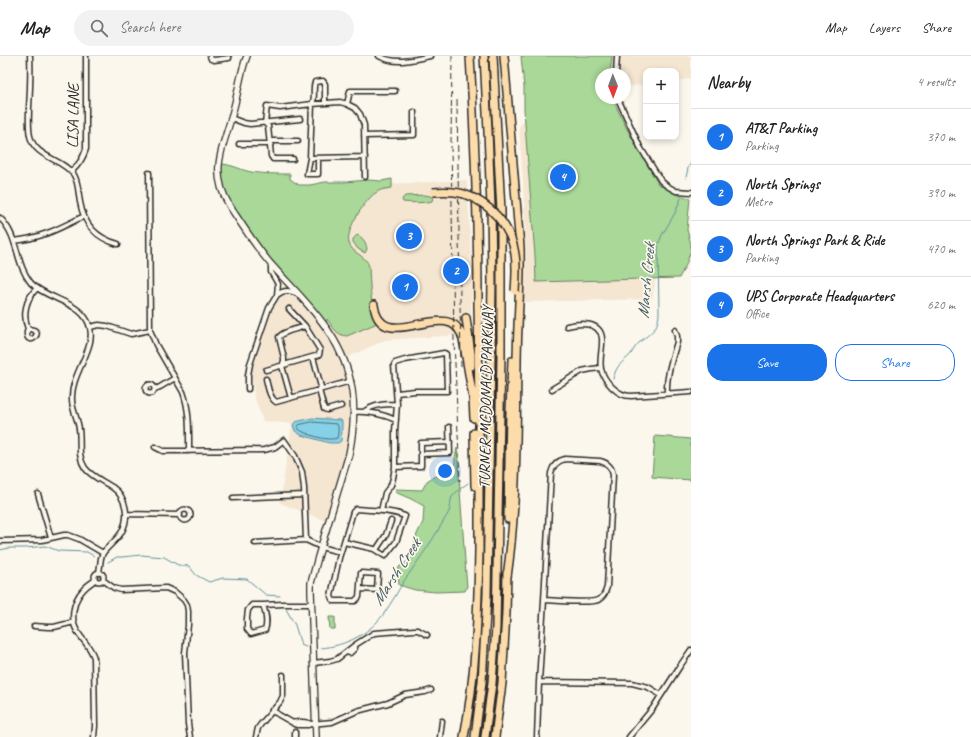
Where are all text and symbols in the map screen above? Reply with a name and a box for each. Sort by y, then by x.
search box [74,10,354,46]
text: Map [20,16,50,40]
icon: search [88,17,110,39]
text: Search here [120,18,181,37]
text: Map [825,19,847,36]
text: Layers [869,19,900,36]
text: Share [922,19,951,36]
north arrow [595,68,631,104]
map controls [643,68,679,140]
button: + [643,68,679,104]
text: Nearby [707,72,750,93]
text: 4 results [917,74,955,90]
street label: LISA LANE [62,81,84,148]
button: − [643,104,679,140]
text: AT&T Parking [745,119,817,138]
text: 1 [717,129,723,145]
text: 370 m [927,129,955,145]
text: Parking [745,138,779,154]
pin: 4 [550,162,576,192]
text: North Springs [745,175,820,194]
text: 2 [717,185,723,201]
text: 390 m [927,185,955,201]
text: Metro [745,194,772,210]
pin: 3 [396,221,422,251]
text: North Springs Park & Ride [745,231,885,250]
water label: Marsh Creek [632,240,660,319]
text: 3 [717,241,723,257]
text: 470 m [927,241,955,257]
text: Parking [745,250,779,266]
pin: 2 [443,256,469,286]
pin: 1 [392,272,418,302]
text: UPS Corporate Headquarters [745,287,894,306]
text: 4 [717,297,723,313]
text: 620 m [927,297,955,313]
street label: TURNER MCDONALD PARKWAY [474,303,498,489]
text: Office [745,306,769,322]
button: Save [707,344,827,381]
button: Share [835,344,955,381]
your location [435,461,455,481]
water label: Marsh Creek [367,532,427,609]

